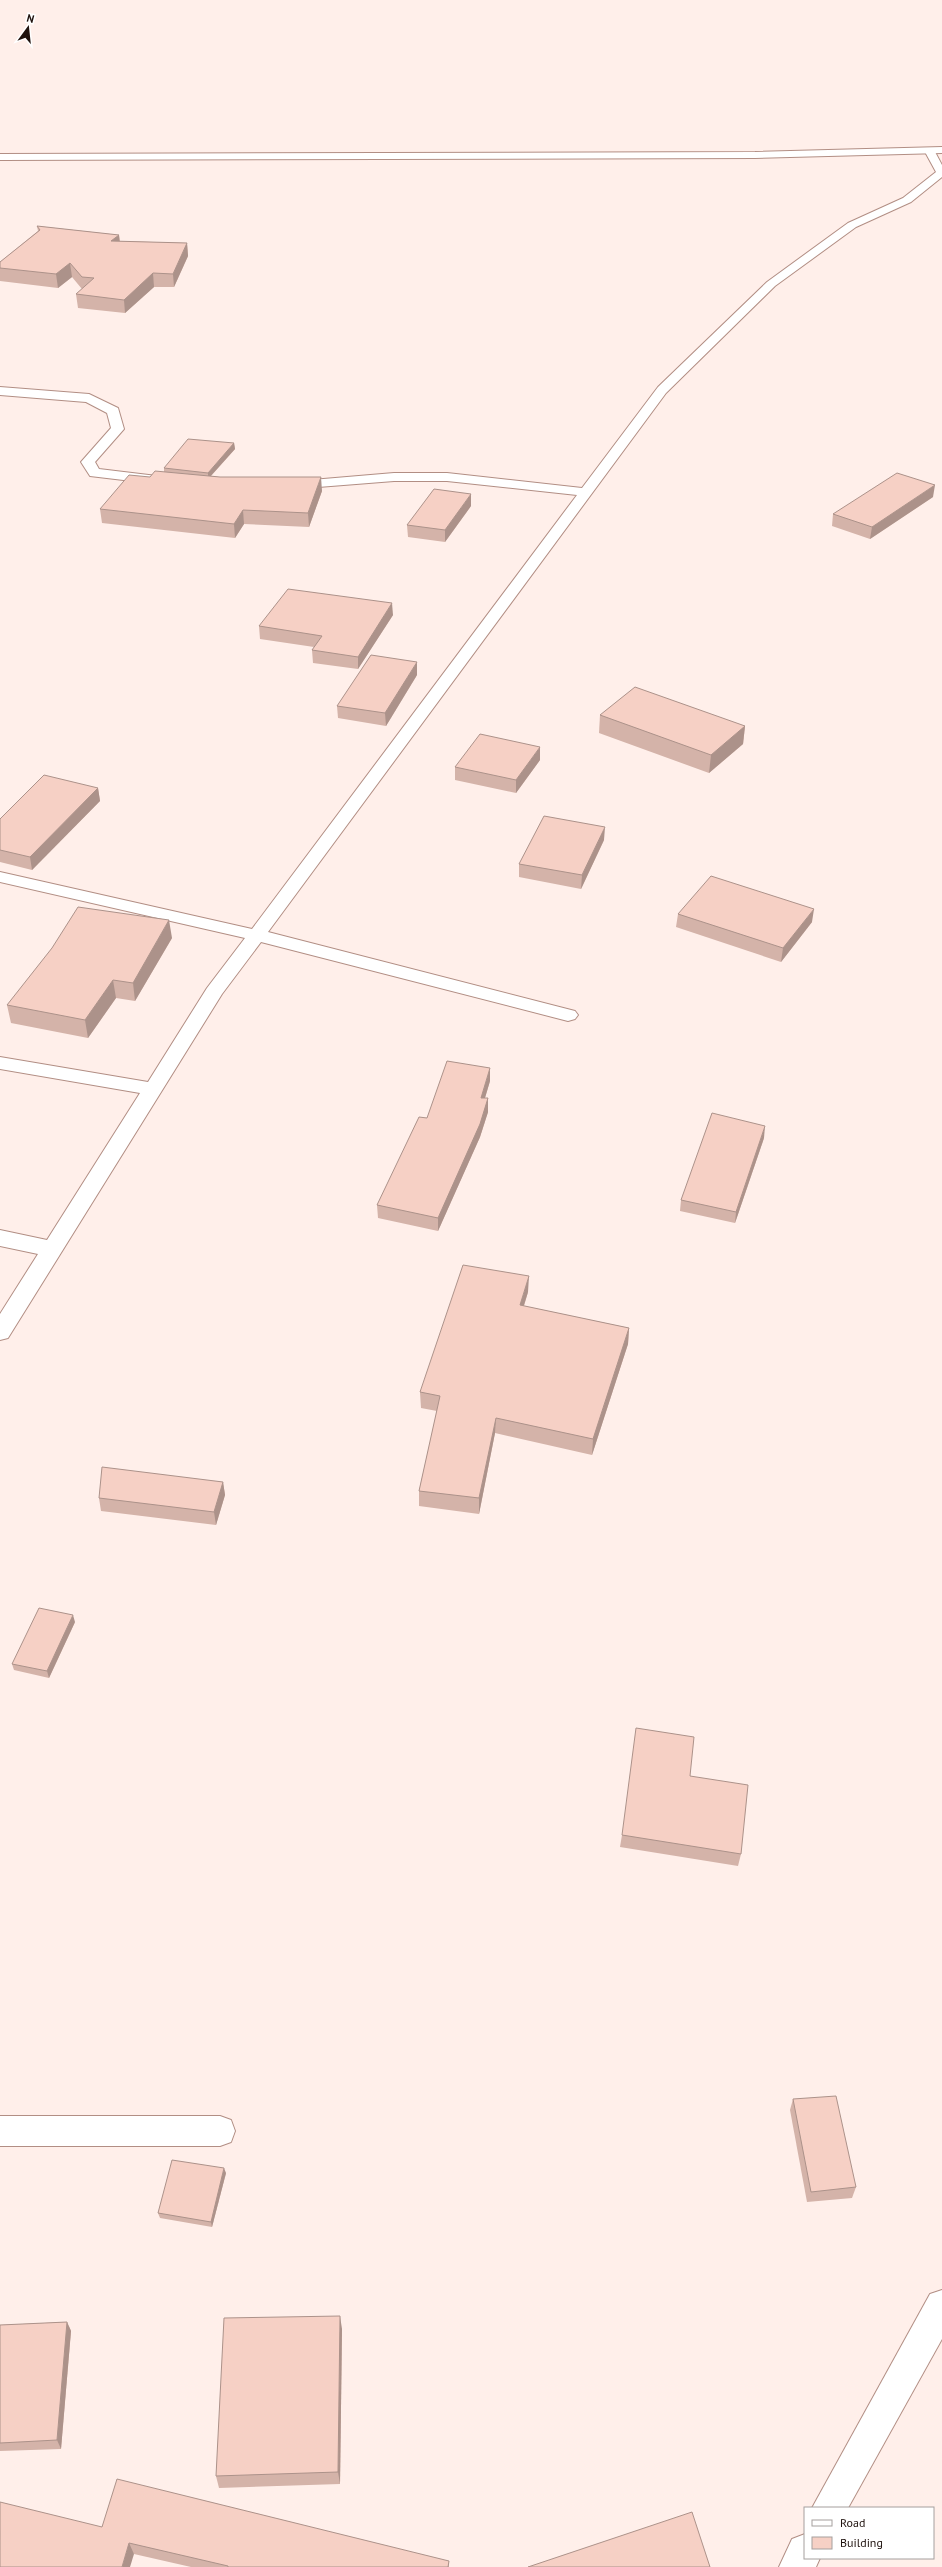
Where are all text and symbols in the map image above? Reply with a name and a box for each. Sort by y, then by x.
north arrow [8,8,48,48]
text: N [25,11,36,26]
legend [804,2507,934,2559]
text: Road [840,2515,865,2530]
text: Building [840,2535,883,2550]

